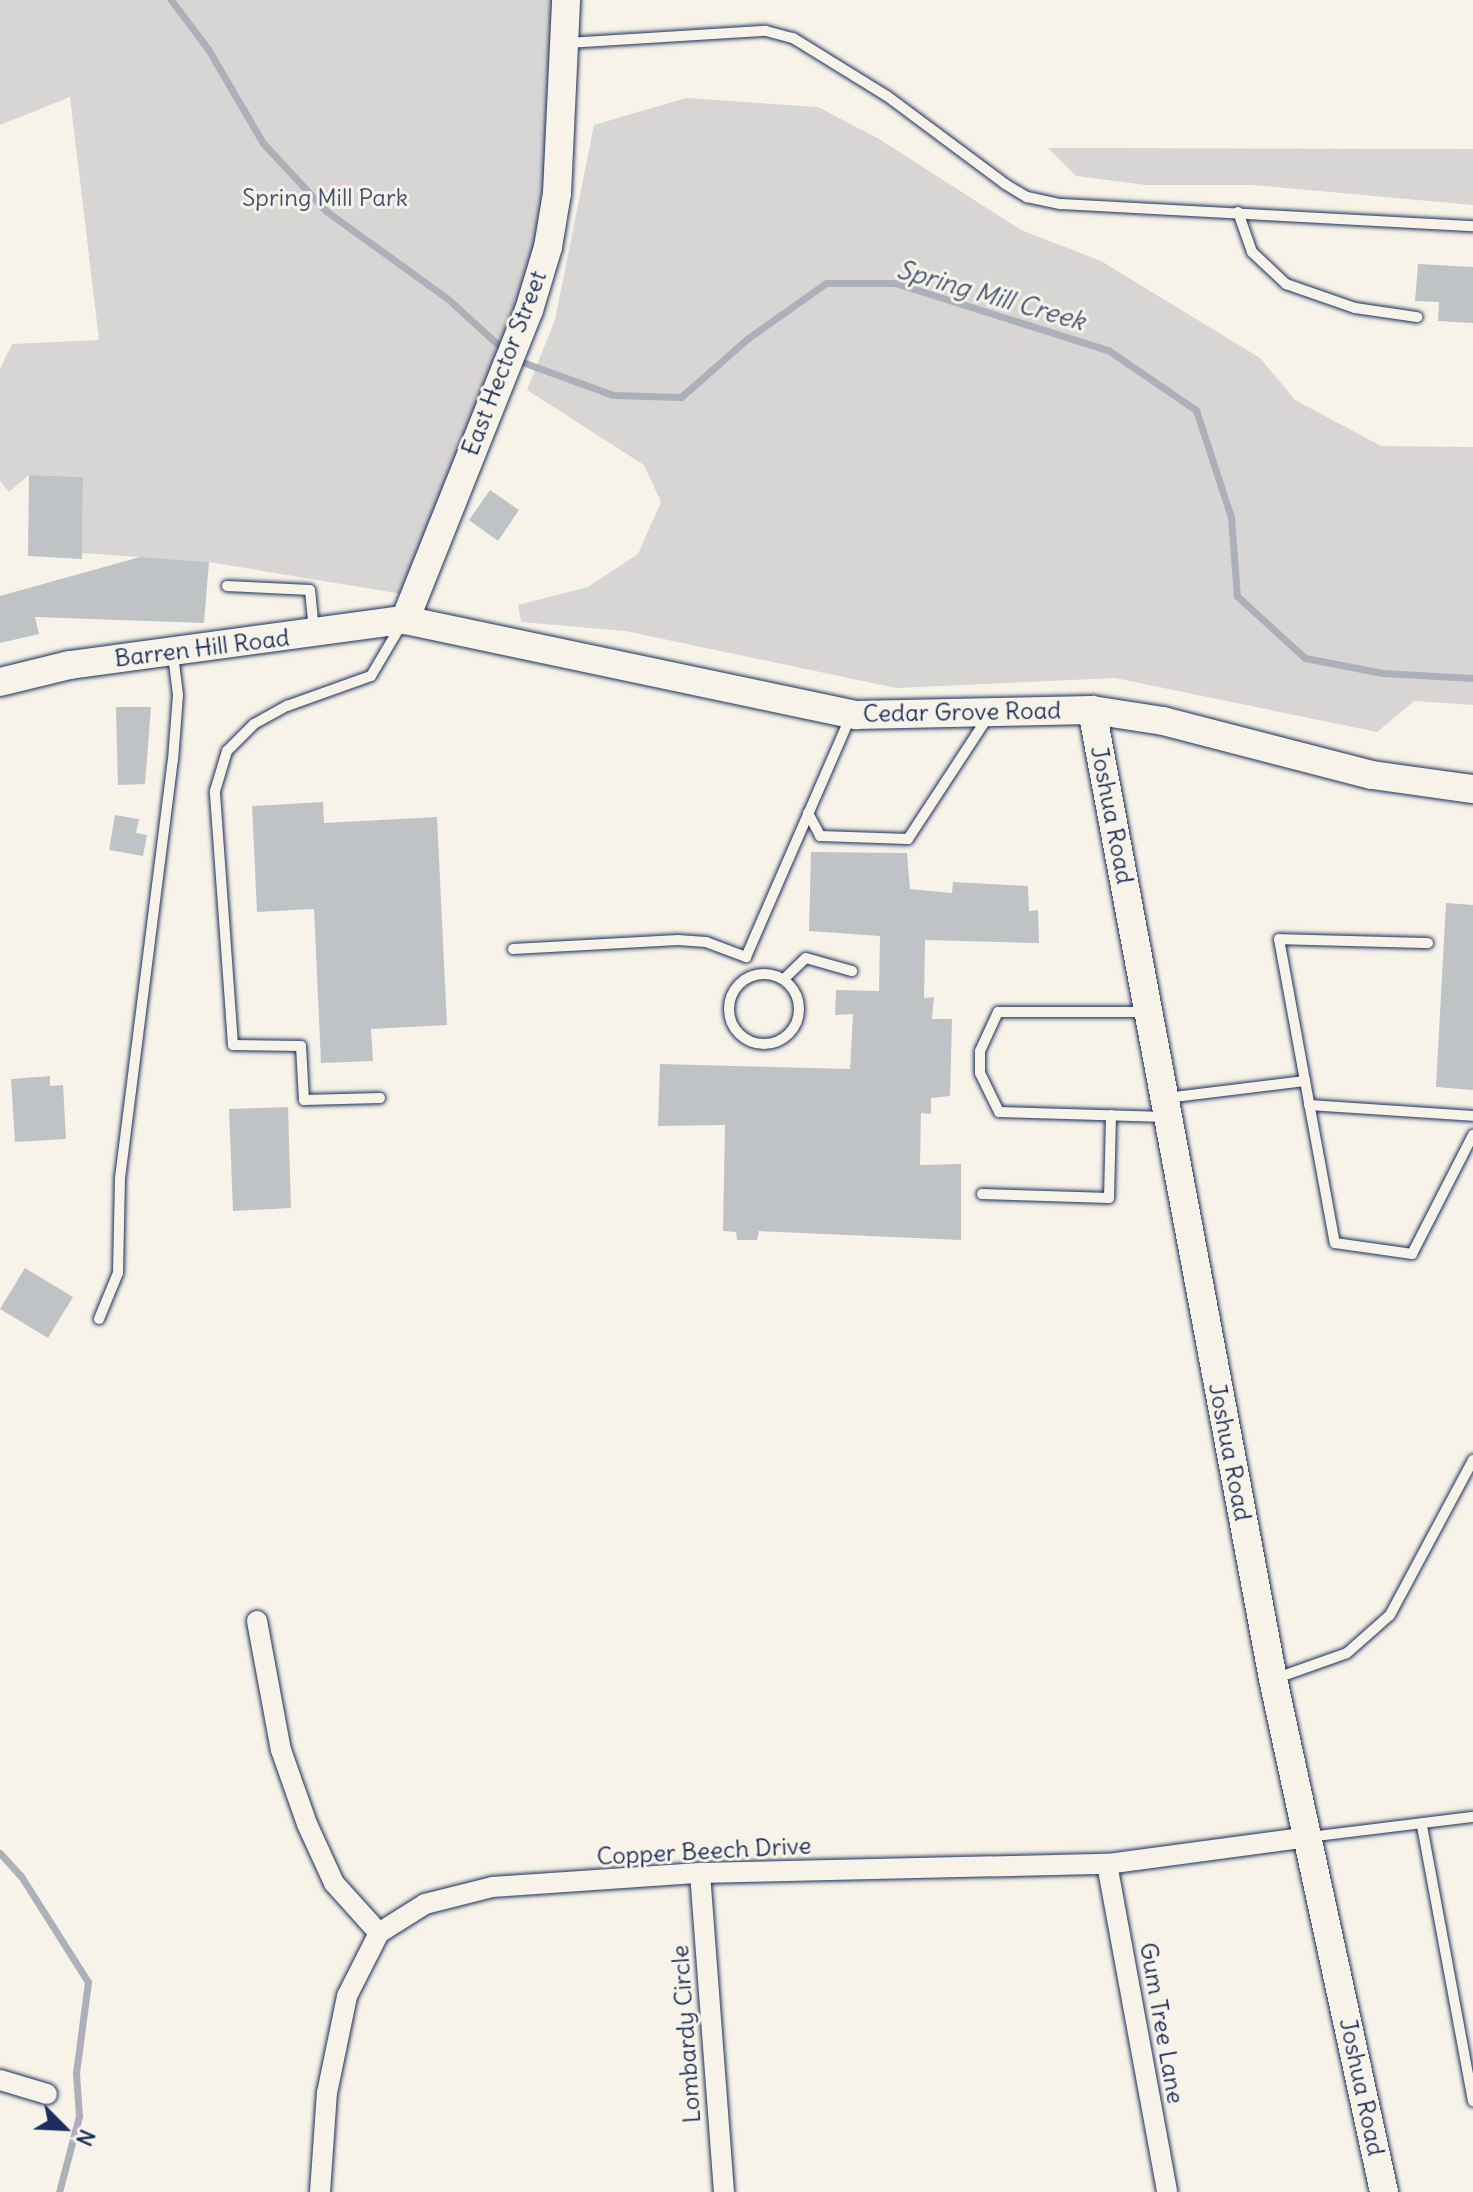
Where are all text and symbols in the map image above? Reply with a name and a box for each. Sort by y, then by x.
park label: Spring Mill Park [242,184,408,212]
water label: Spring Mill Creek [893,253,1089,337]
street label: East Hector Street [456,267,552,459]
street label: Barren Hill Road [113,623,291,673]
street label: Cedar Grove Road [863,696,1061,728]
street label: Joshua Road [1085,744,1139,886]
street label: Joshua Road [1203,1381,1257,1523]
street label: Copper Beech Drive [596,1831,812,1871]
street label: Gum Tree Lane [1134,1940,1190,2106]
street label: Lombardy Circle [665,1944,707,2124]
street label: Joshua Road [1333,2016,1391,2158]
north arrow [24,2088,104,2168]
text: N [70,2125,102,2150]

